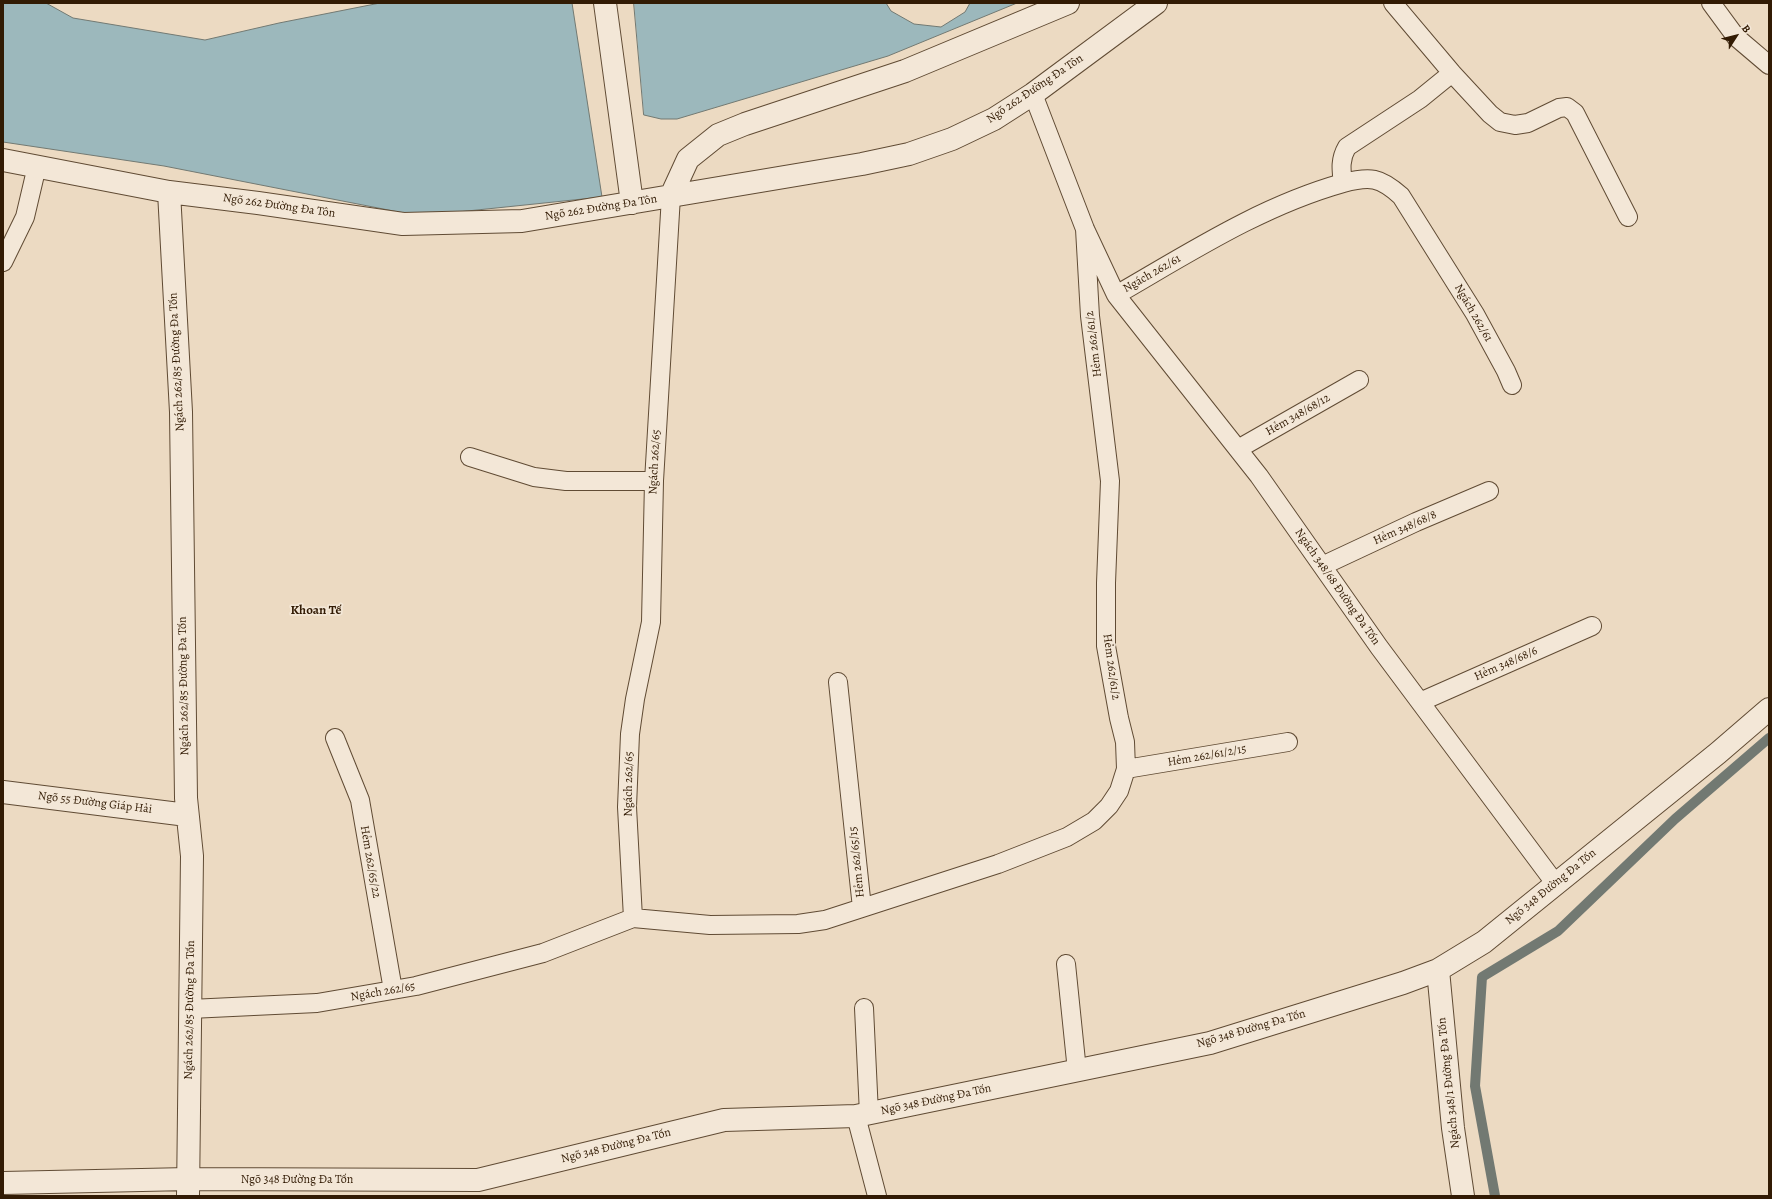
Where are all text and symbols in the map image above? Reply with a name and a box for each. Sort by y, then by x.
north arrow [1716,16,1756,56]
text: B [1738,21,1754,36]
street label: Ngõ 262 Đường Đa Tôn [984,51,1086,127]
street label: Ngõ 262 Đường Đa Tôn [222,191,336,221]
street label: Ngõ 262 Đường Đa Tôn [544,192,658,224]
street label: Ngách 262/61 [1121,252,1183,296]
street label: Ngách 262/61 [1451,282,1495,344]
street label: Ngách 262/85 Đường Đa Tốn [166,292,188,432]
street label: Hẻm 262/61/2 [1083,310,1105,378]
street label: Hẻm 348/68/12 [1263,391,1333,439]
street label: Ngách 262/65 [646,429,664,495]
street label: Hẻm 348/68/8 [1371,508,1439,548]
street label: Ngách 348/68 Đường Đa Tốn [1291,526,1383,648]
district label: Khoan Tế [291,603,341,619]
street label: Ngách 262/85 Đường Đa Tốn [176,616,192,756]
street label: Hẻm 262/61/2 [1099,633,1123,701]
street label: Hẻm 348/68/6 [1472,644,1540,684]
street label: Hẻm 262/61/2/15 [1166,742,1248,770]
street label: Ngách 262/65 [621,751,637,817]
street label: Ngõ 55 Đường Giáp Hải [37,789,153,817]
street label: Hẻm 262/65/22 [357,825,383,899]
street label: Hẻm 262/65/15 [846,826,868,898]
street label: Ngõ 348 Đường Đa Tốn [1503,846,1599,928]
street label: Ngách 262/85 Đường Đa Tốn [182,940,198,1080]
street label: Ngách 262/65 [350,979,416,1005]
street label: Ngõ 348 Đường Đa Tốn [1195,1007,1307,1051]
street label: Ngách 348/1 Đường Đa Tốn [1435,1017,1463,1149]
street label: Ngõ 348 Đường Đa Tốn [879,1081,993,1119]
street label: Ngõ 348 Đường Đa Tốn [560,1125,672,1167]
street label: Ngõ 348 Đường Đa Tốn [241,1173,353,1187]

